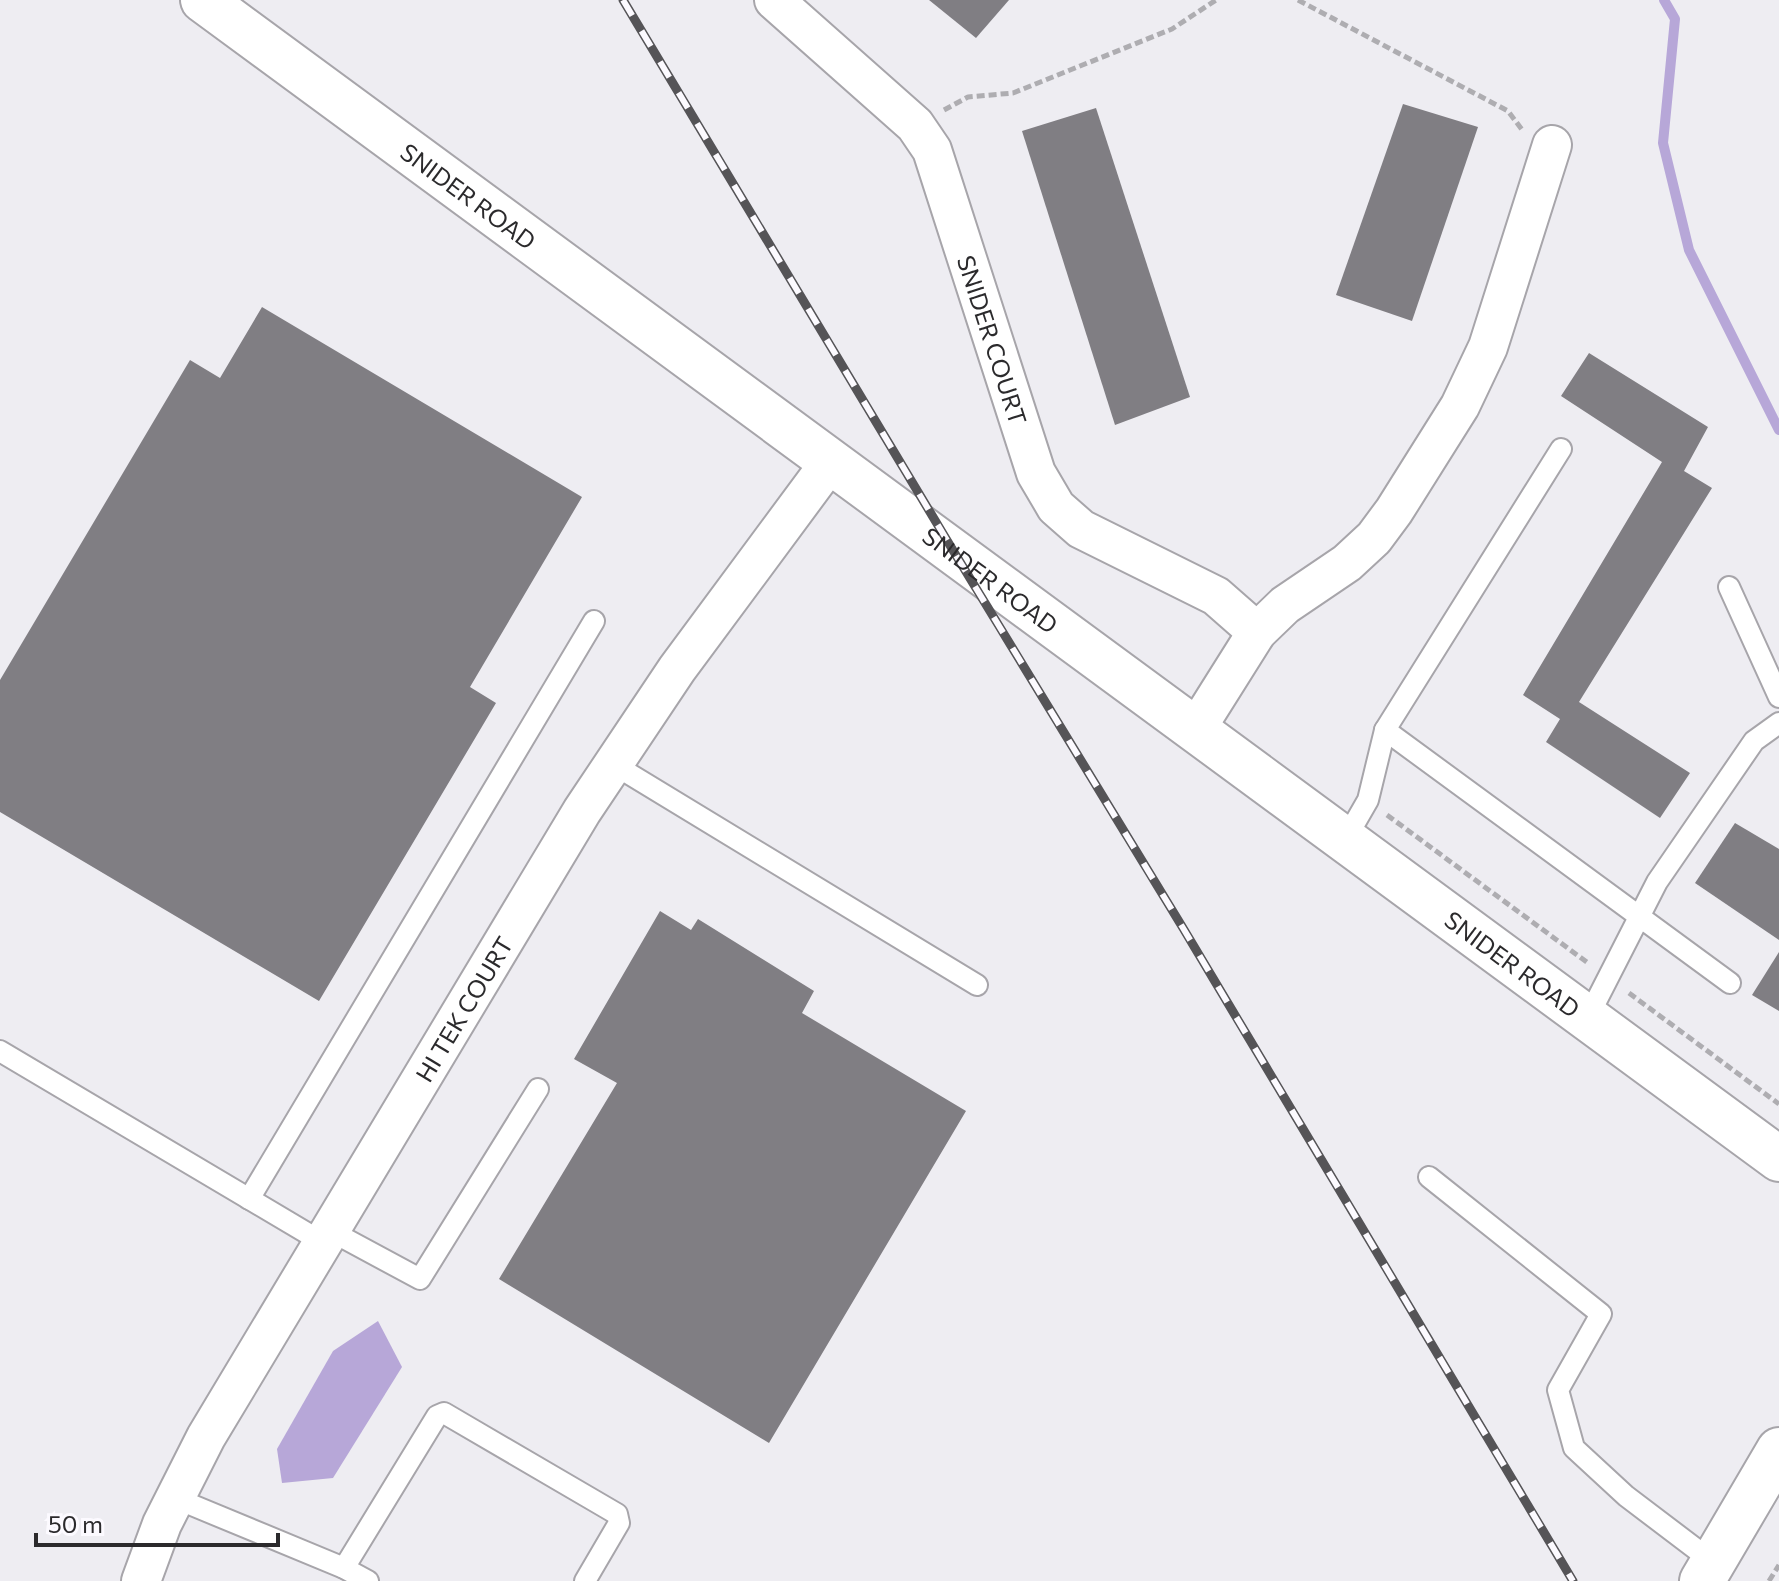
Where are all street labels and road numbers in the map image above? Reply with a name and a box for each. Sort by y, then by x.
street label: SNIDER ROAD [396,136,542,255]
street label: SNIDER COURT [952,251,1034,428]
street label: SNIDER ROAD [918,520,1064,639]
street label: SNIDER ROAD [1440,904,1586,1023]
street label: HI TEK COURT [409,931,518,1086]

